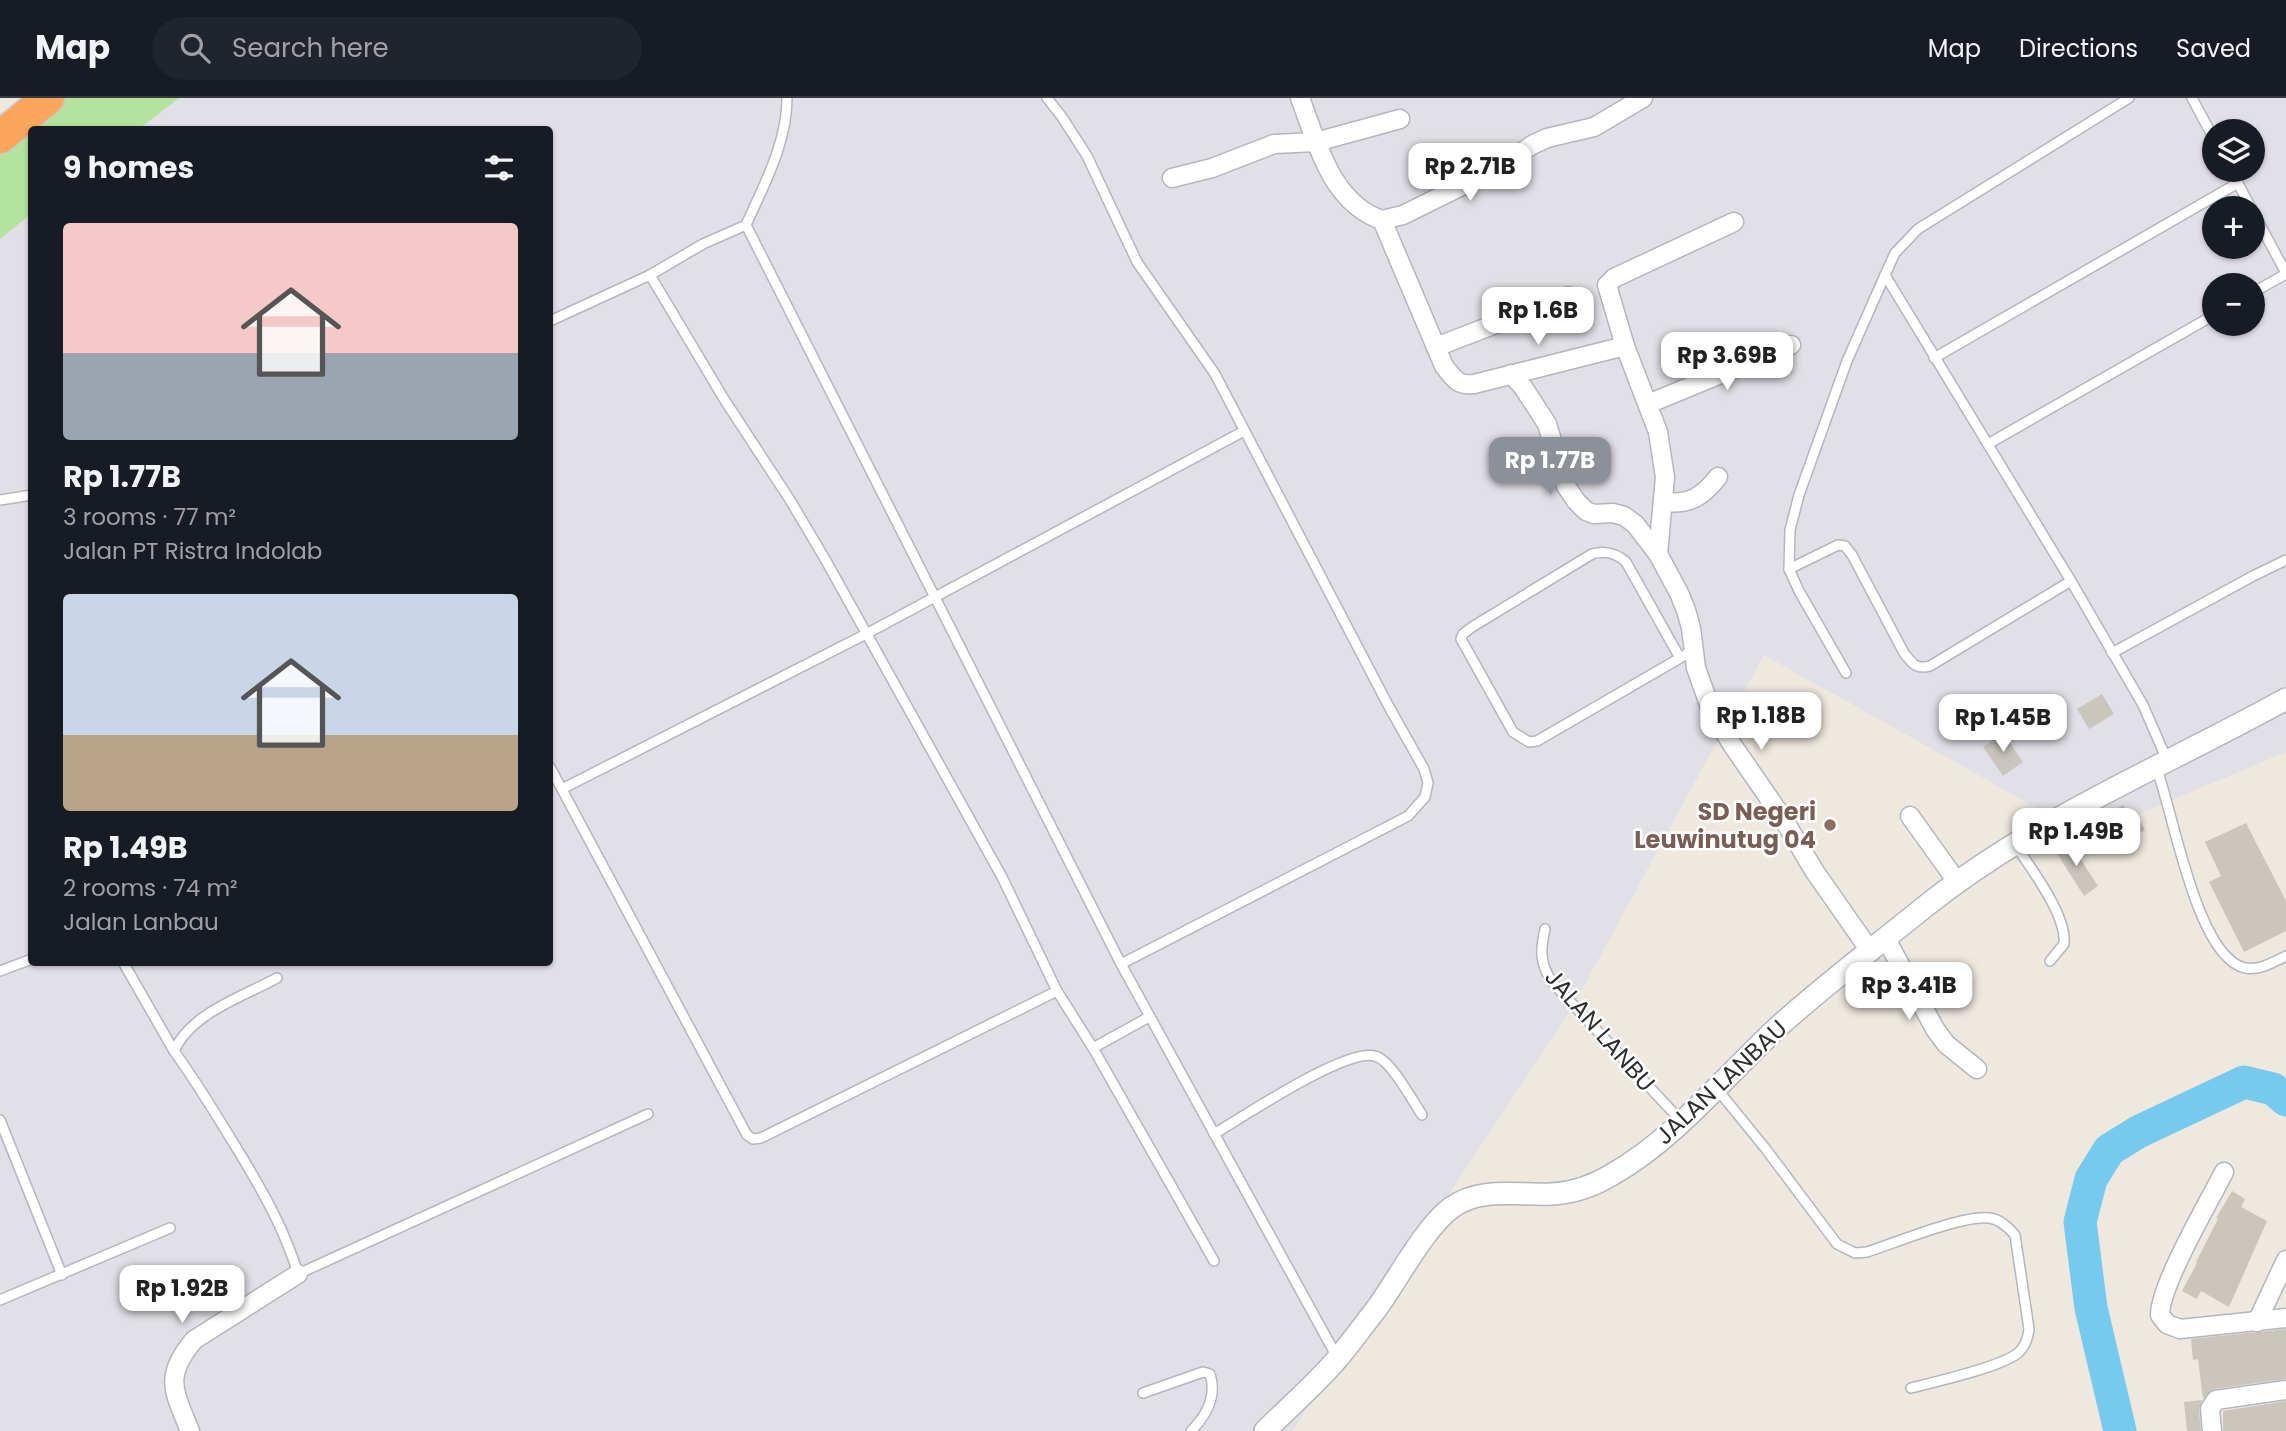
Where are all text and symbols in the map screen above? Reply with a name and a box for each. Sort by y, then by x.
search box [152,17,642,80]
text: Map [35,24,110,71]
icon: search [176,29,214,67]
text: Search here [232,30,389,66]
text: Map [1928,32,1981,65]
text: Directions [2019,32,2138,65]
text: Saved [2176,32,2251,65]
map controls [2202,119,2265,336]
button: layers [2202,119,2265,182]
pin: Rp 2.71B [1398,144,1542,203]
text: 9 homes [63,146,194,189]
icon: filters [480,149,518,187]
text: Rp 2.71B [1424,150,1516,182]
button: + [2202,196,2265,259]
icon: home [228,269,354,395]
button: − [2202,273,2265,336]
pin: Rp 1.6B [1473,288,1603,347]
text: Rp 1.6B [1498,294,1578,326]
pin: Rp 3.69B [1655,332,1799,392]
text: Rp 3.69B [1677,339,1777,371]
pin: Rp 1.77B [1478,438,1622,497]
text: Rp 1.77B [1505,444,1595,476]
text: Rp 1.77B [63,455,181,498]
text: 3 rooms · 77 m² [63,501,236,533]
text: Jalan PT Ristra Indolab [63,535,322,567]
icon: home [228,640,354,766]
pin: Rp 1.18B [1689,692,1833,752]
pin: Rp 1.45B [1931,694,2075,754]
text: Rp 1.18B [1716,699,1806,731]
text: Rp 1.45B [1955,701,2051,733]
place label: SD Negeri Leuwinutug 04 [1634,795,1816,856]
pin: Rp 1.49B [2004,808,2148,868]
text: Rp 1.49B [2028,815,2124,847]
marker: SD Negeri Leuwinutug 04 [1822,817,1838,833]
text: Rp 1.49B [63,826,188,869]
text: 2 rooms · 74 m² [63,872,238,904]
text: Jalan Lanbau [63,906,219,938]
street label: JALAN LANBU [1537,961,1663,1099]
pin: Rp 3.41B [1837,962,1981,1022]
text: Rp 3.41B [1861,969,1957,1001]
street label: JALAN LANBAU [1648,1012,1794,1152]
pin: Rp 1.92B [110,1266,254,1325]
text: Rp 1.92B [135,1272,229,1304]

